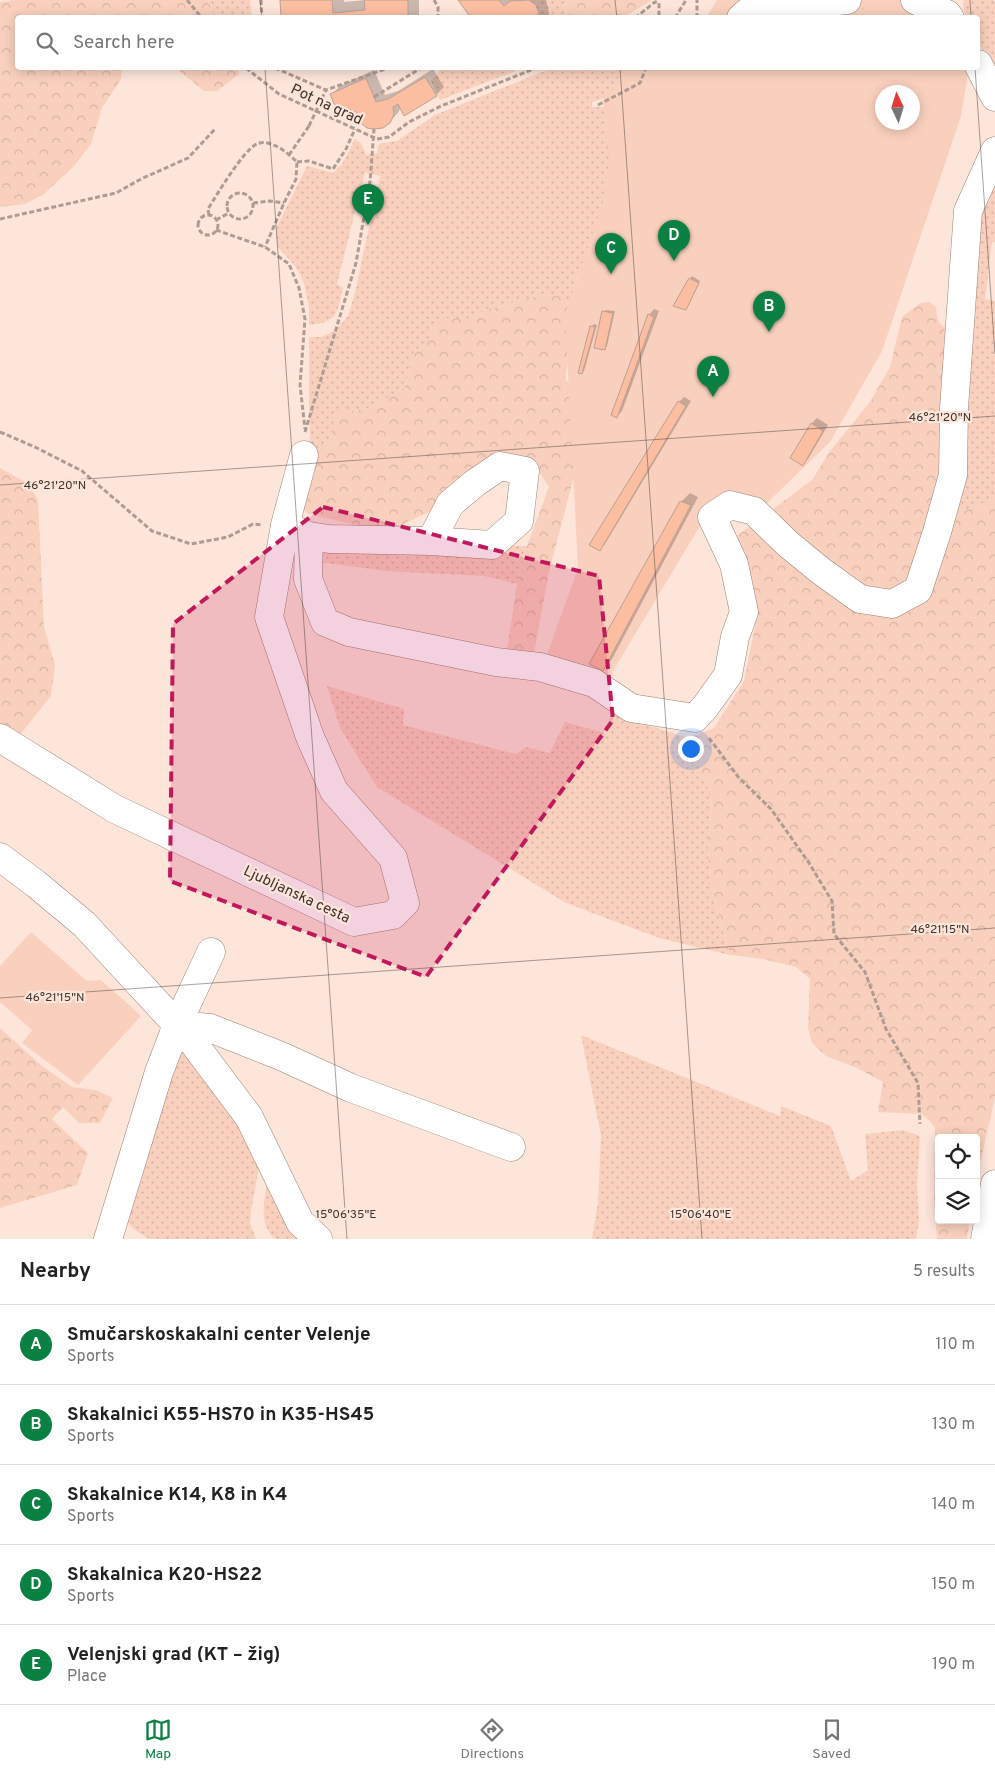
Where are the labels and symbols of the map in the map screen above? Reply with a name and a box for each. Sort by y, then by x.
street label: Pot na grad [287,80,365,130]
north arrow [875,85,920,130]
pin: E [352,184,384,225]
pin: D [658,220,690,261]
pin: C [595,233,627,274]
pin: B [753,291,785,332]
pin: A [697,356,729,397]
text: 46°21'20"N [909,410,971,426]
text: 46°21'20"N [24,478,86,494]
your location [678,736,704,762]
street label: Ljubljanska cesta [240,862,353,928]
text: 46°21'15"N [910,922,970,938]
text: 46°21'15"N [25,990,85,1006]
text: 15°06'35"E [316,1207,376,1223]
text: 15°06'40"E [670,1207,732,1223]

